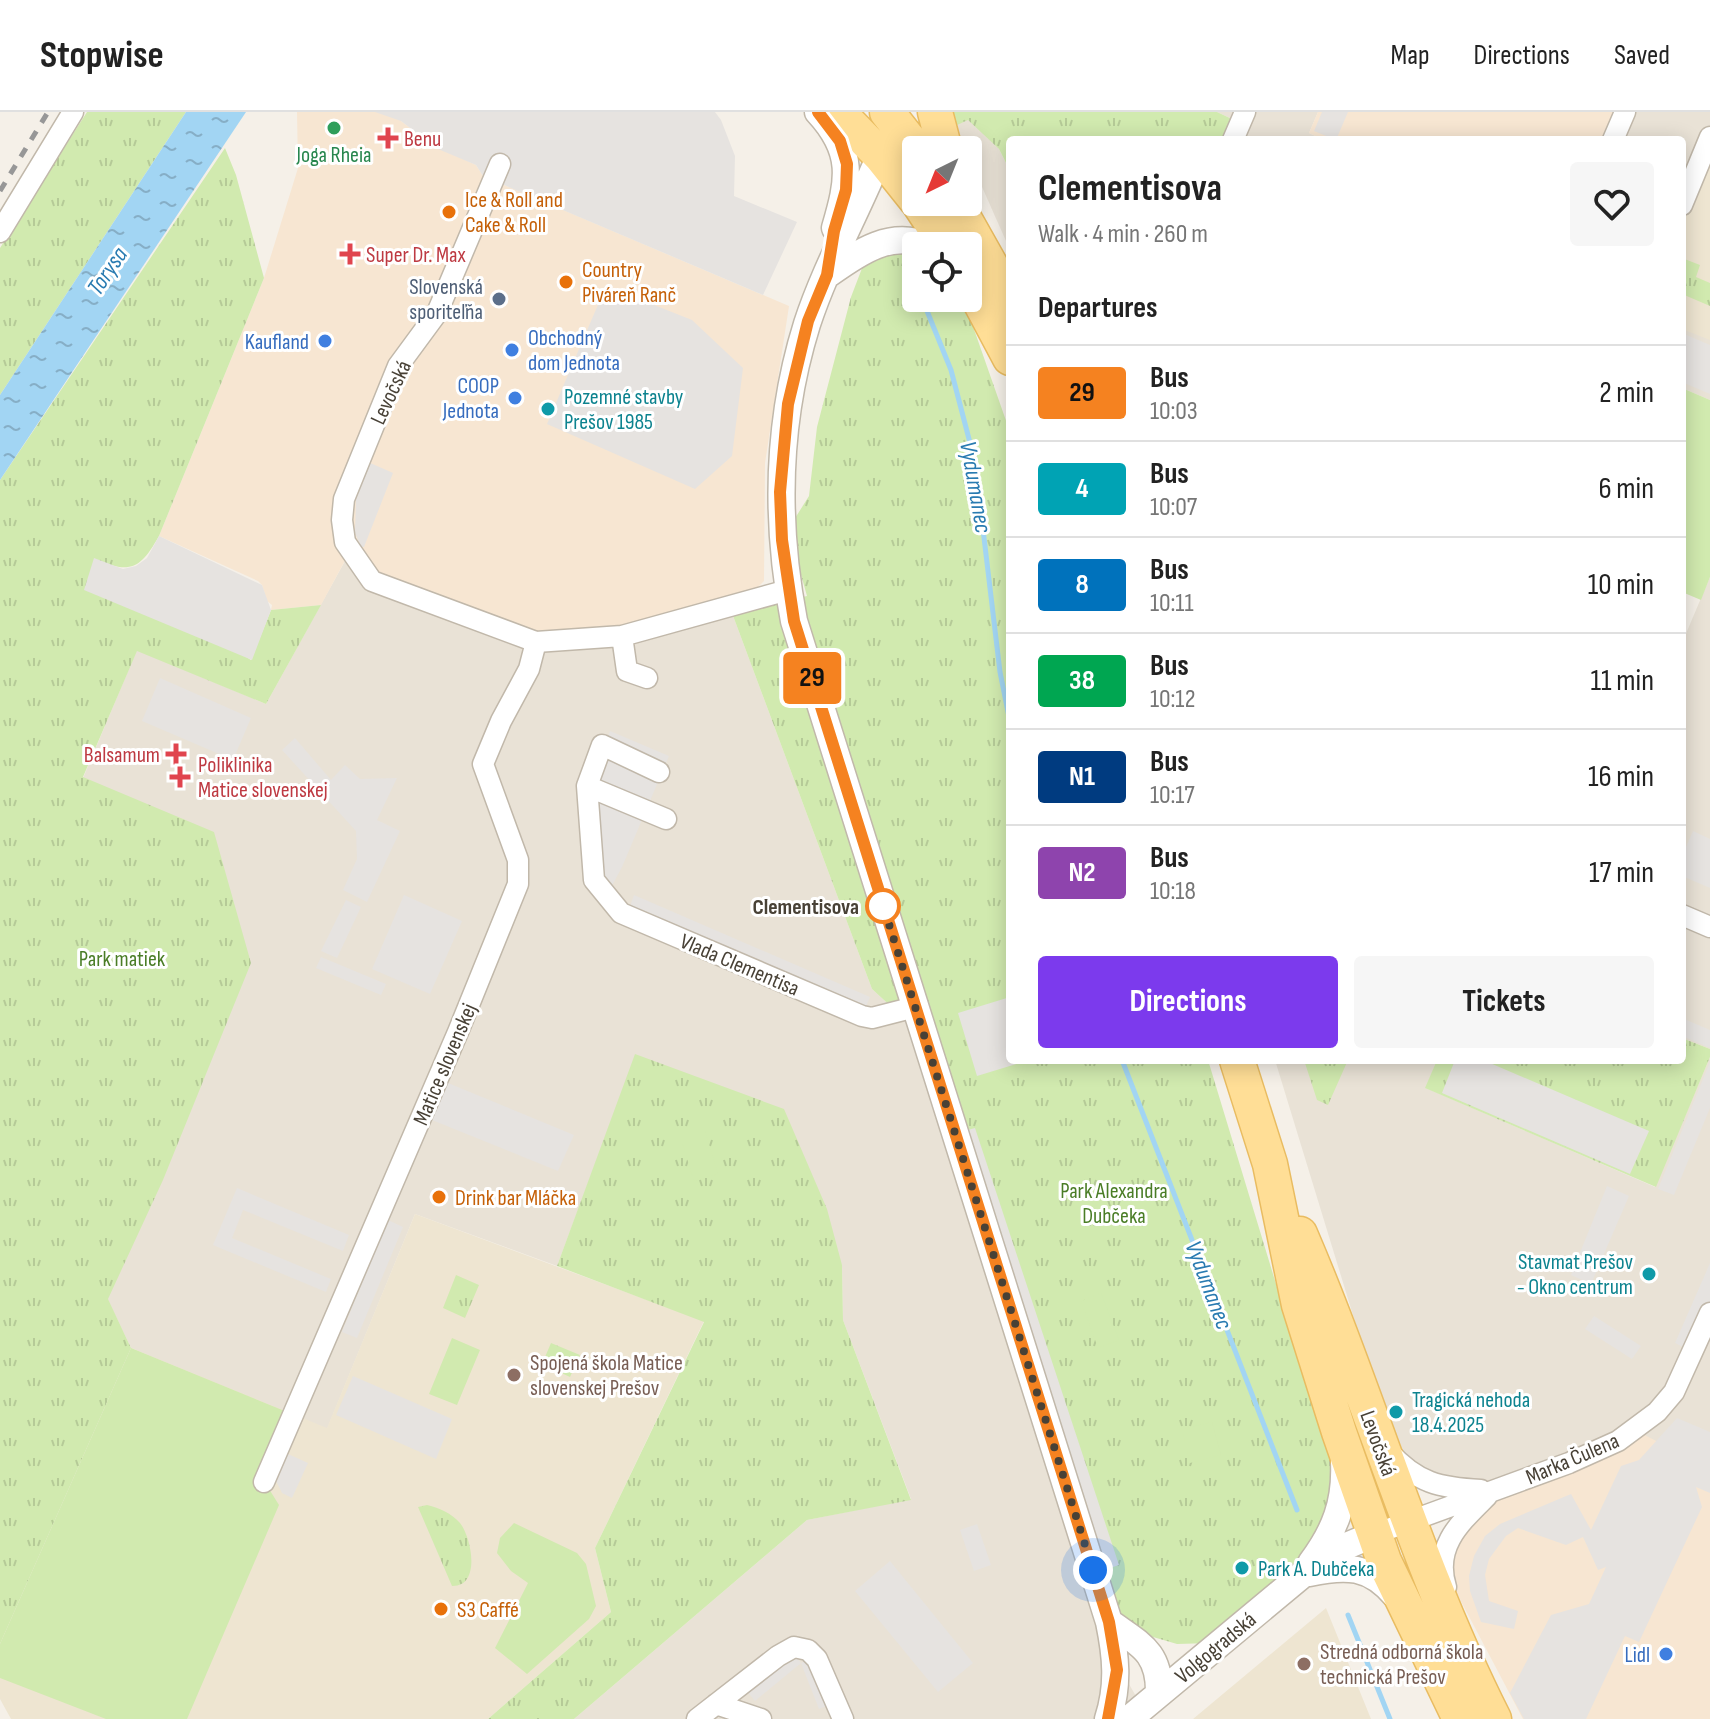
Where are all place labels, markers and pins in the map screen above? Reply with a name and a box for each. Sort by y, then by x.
marker: Joga Rheia [325,119,343,137]
place label: Benu [404,126,441,153]
marker: Benu [379,129,397,147]
place label: Joga Rheia [296,142,372,169]
place label: Ice & Roll and Cake & Roll [465,187,563,239]
marker: Ice & Roll and Cake & Roll [440,203,458,221]
place label: Super Dr. Max [366,242,466,269]
marker: Super Dr. Max [341,245,359,263]
place label: Country Piváreň Ranč [582,257,676,309]
marker: Country Piváreň Ranč [557,273,575,291]
place label: Slovenská sporiteľňa [409,274,483,326]
marker: Slovenská sporiteľňa [490,290,508,308]
place label: Obchodný dom Jednota [528,325,620,377]
place label: Kaufland [245,329,309,356]
marker: Kaufland [316,332,334,350]
marker: Obchodný dom Jednota [503,341,521,359]
place label: COOP Jednota [442,373,499,425]
place label: Pozemné stavby Prešov 1985 [564,384,684,436]
marker: COOP Jednota [506,389,524,407]
marker: Pozemné stavby Prešov 1985 [539,400,557,418]
place label: Balsamum [84,742,160,769]
marker: Balsamum [167,745,185,763]
place label: Poliklinika Matice slovenskej [198,752,328,804]
marker: Poliklinika Matice slovenskej [169,766,191,788]
marker: Clementisova [866,889,900,923]
place label: Clementisova [752,894,859,921]
place label: Drink bar Mláčka [455,1185,576,1212]
marker: Drink bar Mláčka [430,1188,448,1206]
place label: Stavmat Prešov - Okno centrum [1517,1249,1633,1301]
marker: Stavmat Prešov - Okno centrum [1640,1265,1658,1283]
place label: Spojená škola Matice slovenskej Prešov [530,1350,683,1402]
marker: Spojená škola Matice slovenskej Prešov [505,1366,523,1384]
place label: Tragická nehoda 18.4.2025 [1412,1387,1530,1439]
marker: Tragická nehoda 18.4.2025 [1387,1403,1405,1421]
place label: Park A. Dubčeka [1258,1556,1375,1583]
marker: Park A. Dubčeka [1233,1559,1251,1577]
place label: S3 Caffé [457,1597,519,1624]
marker: S3 Caffé [432,1600,450,1618]
place label: Stredná odborná škola technická Prešov [1320,1639,1483,1691]
place label: Lidl [1625,1642,1650,1669]
marker: Lidl [1657,1645,1675,1663]
marker: Stredná odborná škola technická Prešov [1295,1655,1313,1673]

